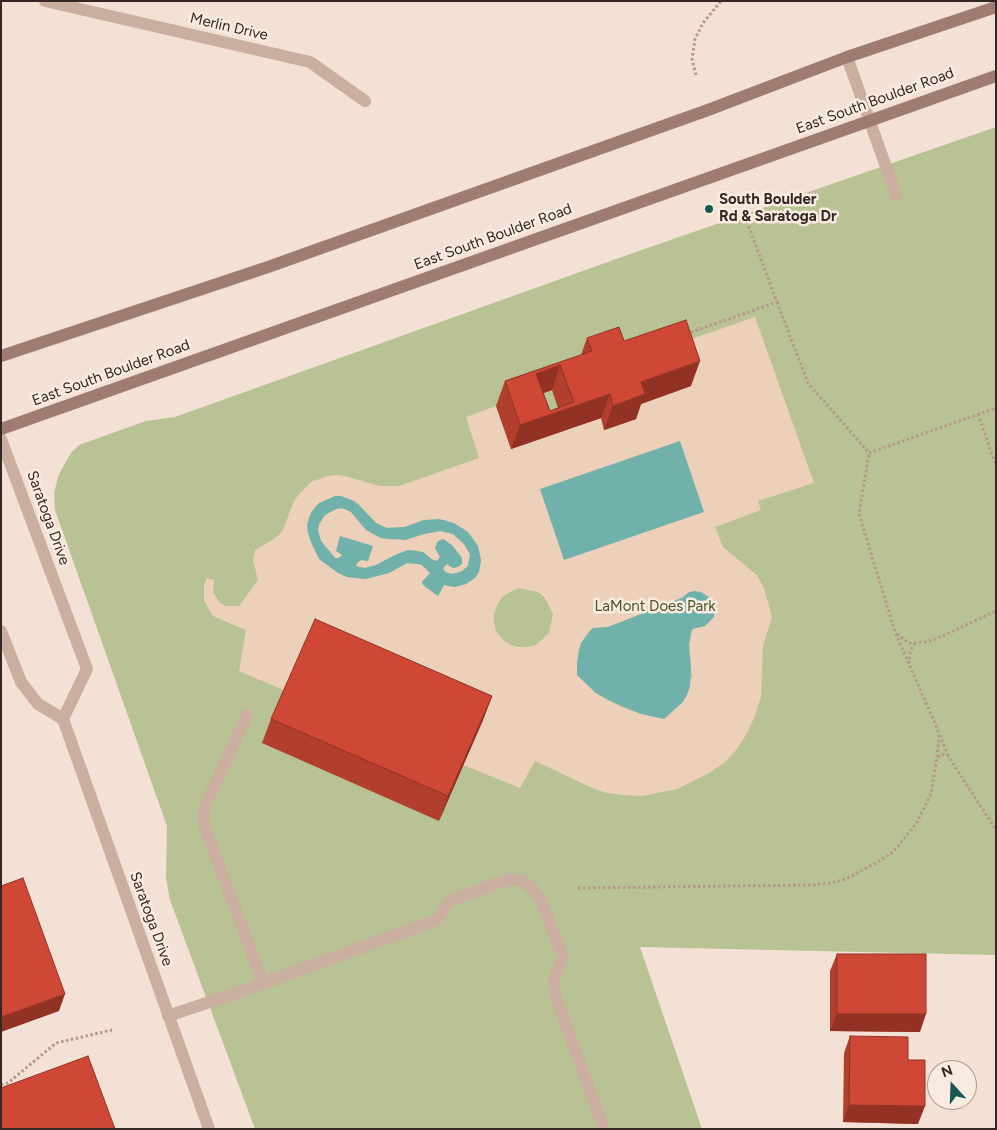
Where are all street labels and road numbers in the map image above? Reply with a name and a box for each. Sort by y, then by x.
street label: Merlin Drive [188,9,270,45]
street label: East South Boulder Road [794,64,956,138]
street label: East South Boulder Road [412,200,574,274]
street label: East South Boulder Road [30,336,192,410]
street label: Saratoga Drive [23,469,73,567]
street label: Saratoga Drive [126,870,176,968]

